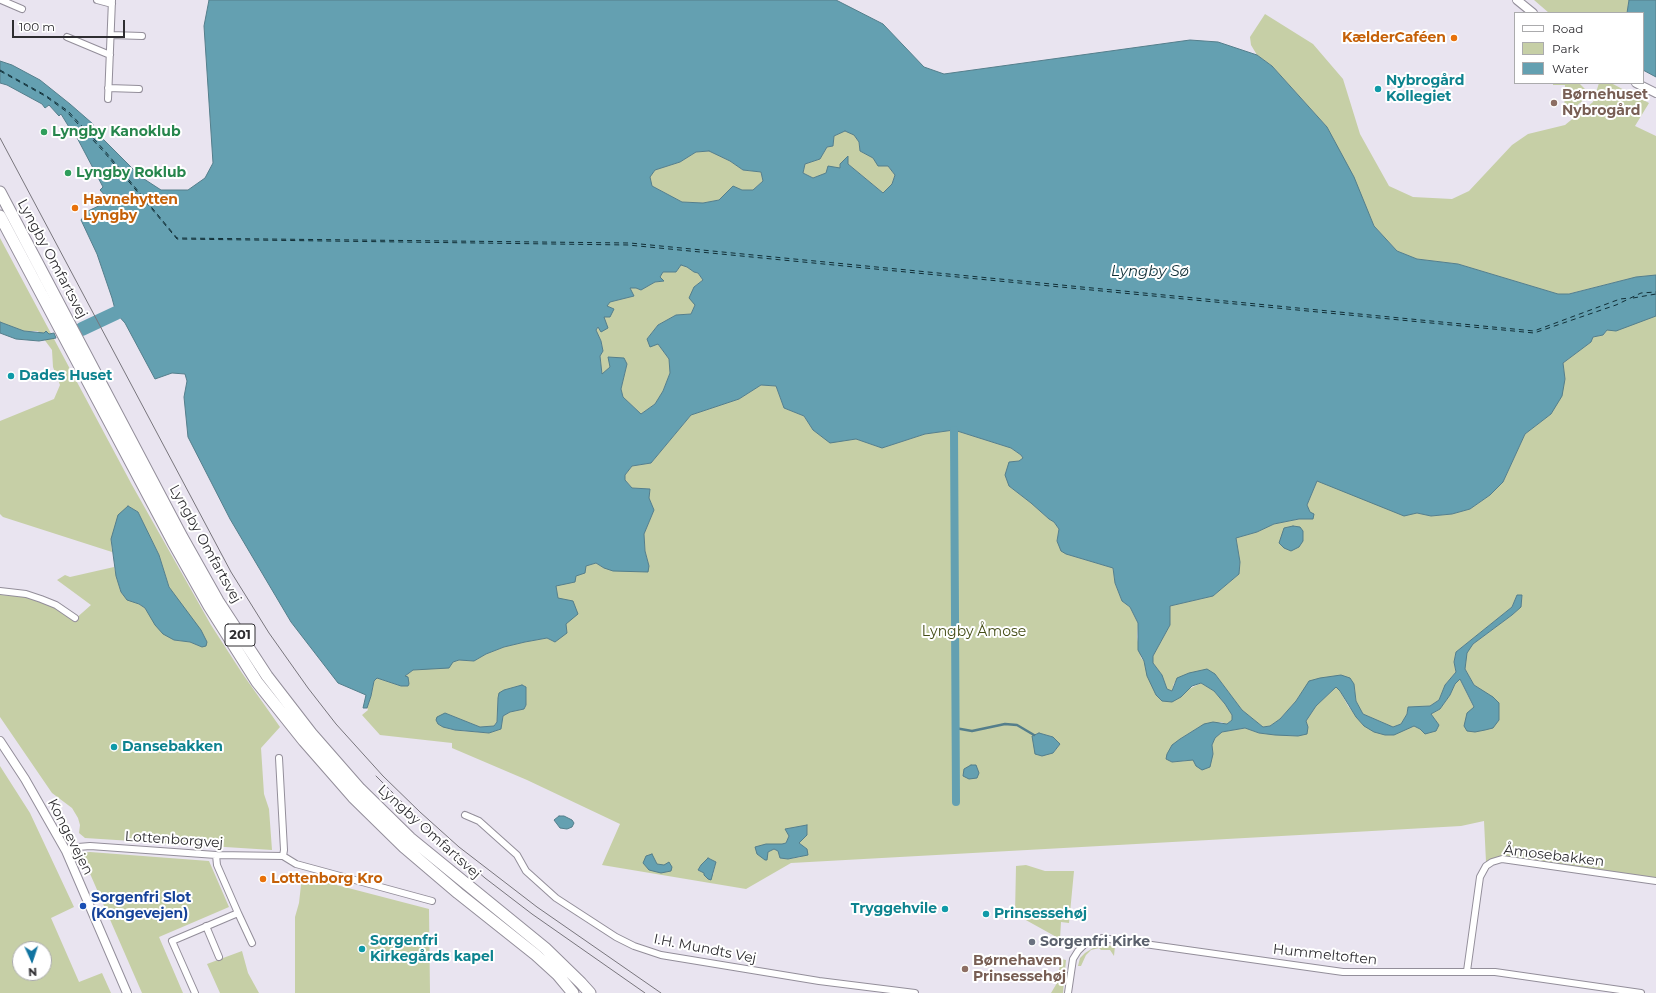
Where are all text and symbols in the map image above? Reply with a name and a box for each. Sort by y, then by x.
scale bar [14,12,127,38]
legend [1514,12,1644,84]
text: 100 m [19,19,55,34]
text: Road [1552,21,1583,36]
place label: KælderCaféen [1342,30,1446,46]
marker: KælderCaféen [1449,33,1459,43]
text: Park [1552,41,1579,56]
text: Water [1552,61,1588,76]
place label: Nybrogård Kollegiet [1386,73,1464,106]
marker: Nybrogård Kollegiet [1373,84,1383,94]
place label: Børnehuset Nybrogård [1562,87,1648,120]
marker: Børnehuset Nybrogård [1549,98,1559,108]
place label: Lyngby Kanoklub [52,124,181,140]
marker: Lyngby Kanoklub [39,127,49,137]
place label: Lyngby Roklub [76,165,186,181]
marker: Lyngby Roklub [63,168,73,178]
place label: Havnehytten Lyngby [83,192,178,224]
street label: Lyngby Omfartsvej [13,196,91,322]
marker: Havnehytten Lyngby [70,203,80,213]
water label: Lyngby Sø [1111,263,1189,281]
place label: Dades Huset [19,368,112,384]
marker: Dades Huset [6,371,16,381]
street label: Lyngby Omfartsvej [165,482,245,606]
road number: 201 [225,624,255,646]
park label: Lyngby Åmose [922,624,1026,640]
place label: Dansebakken [122,739,223,755]
marker: Dansebakken [109,742,119,752]
street label: Lyngby Omfartsvej [374,781,484,883]
street label: Kongevejen [44,796,96,878]
street label: Lottenborgvej [124,828,224,852]
street label: Åmosebakken [1503,842,1605,870]
place label: Lottenborg Kro [271,871,383,887]
marker: Lottenborg Kro [258,874,268,884]
place label: Sorgenfri Slot (Kongevejen) [91,890,191,922]
marker: Sorgenfri Slot (Kongevejen) [78,901,88,911]
place label: Tryggehvile [851,901,937,917]
marker: Tryggehvile [940,904,950,914]
place label: Prinsessehøj [994,906,1087,922]
marker: Prinsessehøj [981,909,991,919]
street label: I.H. Mundts Vej [652,931,758,967]
place label: Sorgenfri Kirkegårds kapel [370,933,494,966]
place label: Sorgenfri Kirke [1040,934,1150,950]
marker: Sorgenfri Kirke [1027,937,1037,947]
north arrow [12,941,52,981]
street label: Hummeltoften [1272,941,1378,969]
marker: Sorgenfri Kirkegårds kapel [357,944,367,954]
place label: Børnehaven Prinsessehøj [973,953,1066,986]
marker: Børnehaven Prinsessehøj [960,964,970,974]
text: N [28,965,37,979]

